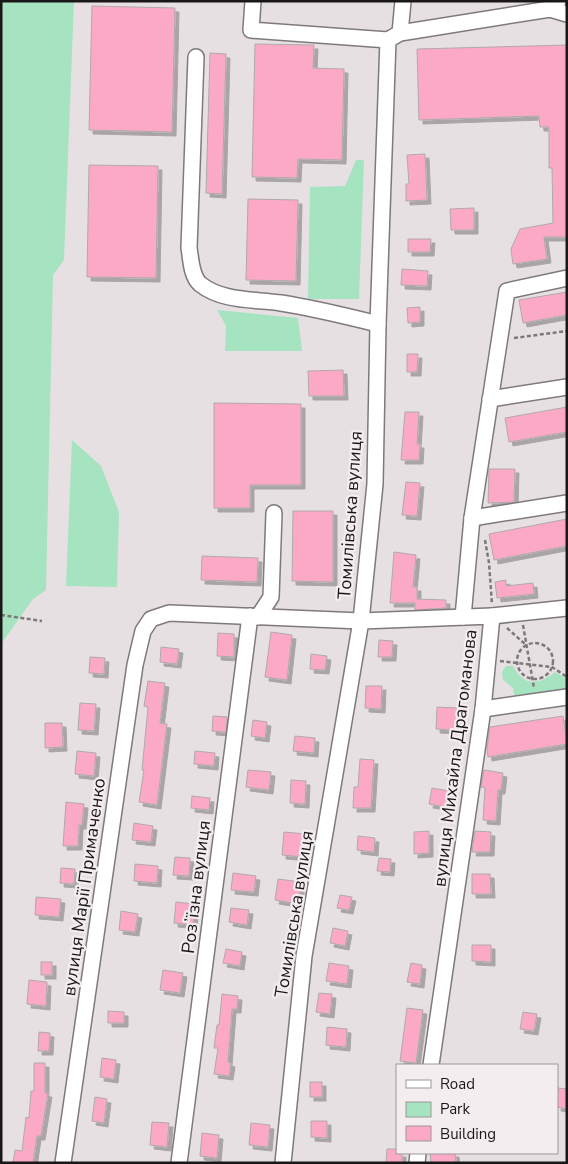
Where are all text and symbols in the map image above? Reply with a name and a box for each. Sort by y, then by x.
street label: Томилівська вулиця [332,430,368,600]
street label: вулиця Михайла Драгоманова [427,628,483,888]
street label: вулиця Марії Примаченко [57,776,111,998]
street label: Розʼїзна вулиця [176,819,216,955]
street label: Томилівська вулиця [269,829,319,999]
legend [396,1064,558,1154]
text: Road [440,1074,475,1094]
text: Park [440,1099,470,1119]
text: Building [440,1124,496,1144]

